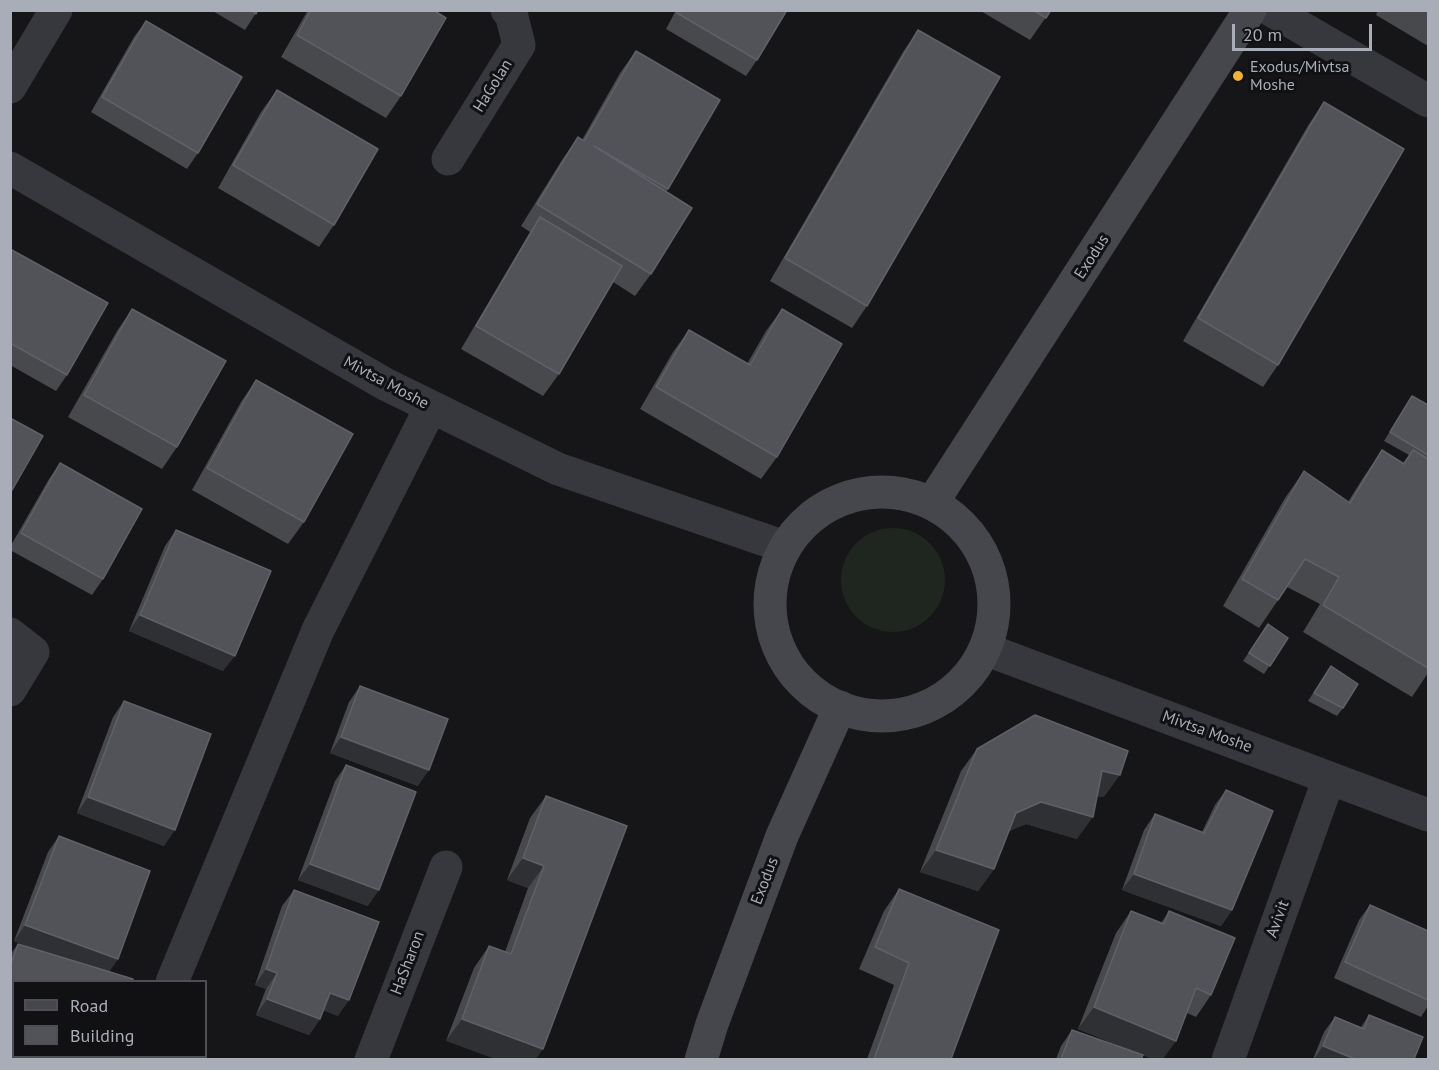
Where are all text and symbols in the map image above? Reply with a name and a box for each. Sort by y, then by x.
scale bar [1235,12,1374,50]
text: 20 m [1243,23,1282,46]
street label: HaGolan [469,56,517,116]
place label: Exodus/Mivtsa Moshe [1250,57,1349,95]
marker: Exodus/Mivtsa Moshe [1231,69,1245,83]
street label: Exodus [1071,231,1113,283]
street label: Mivtsa Moshe [340,352,432,414]
street label: Mivtsa Moshe [1160,707,1254,757]
street label: Exodus [747,855,783,907]
street label: Avivit [1262,898,1294,940]
street label: HaSharon [387,928,429,998]
legend [12,980,207,1058]
text: Road [70,994,108,1017]
text: Building [70,1024,134,1047]

